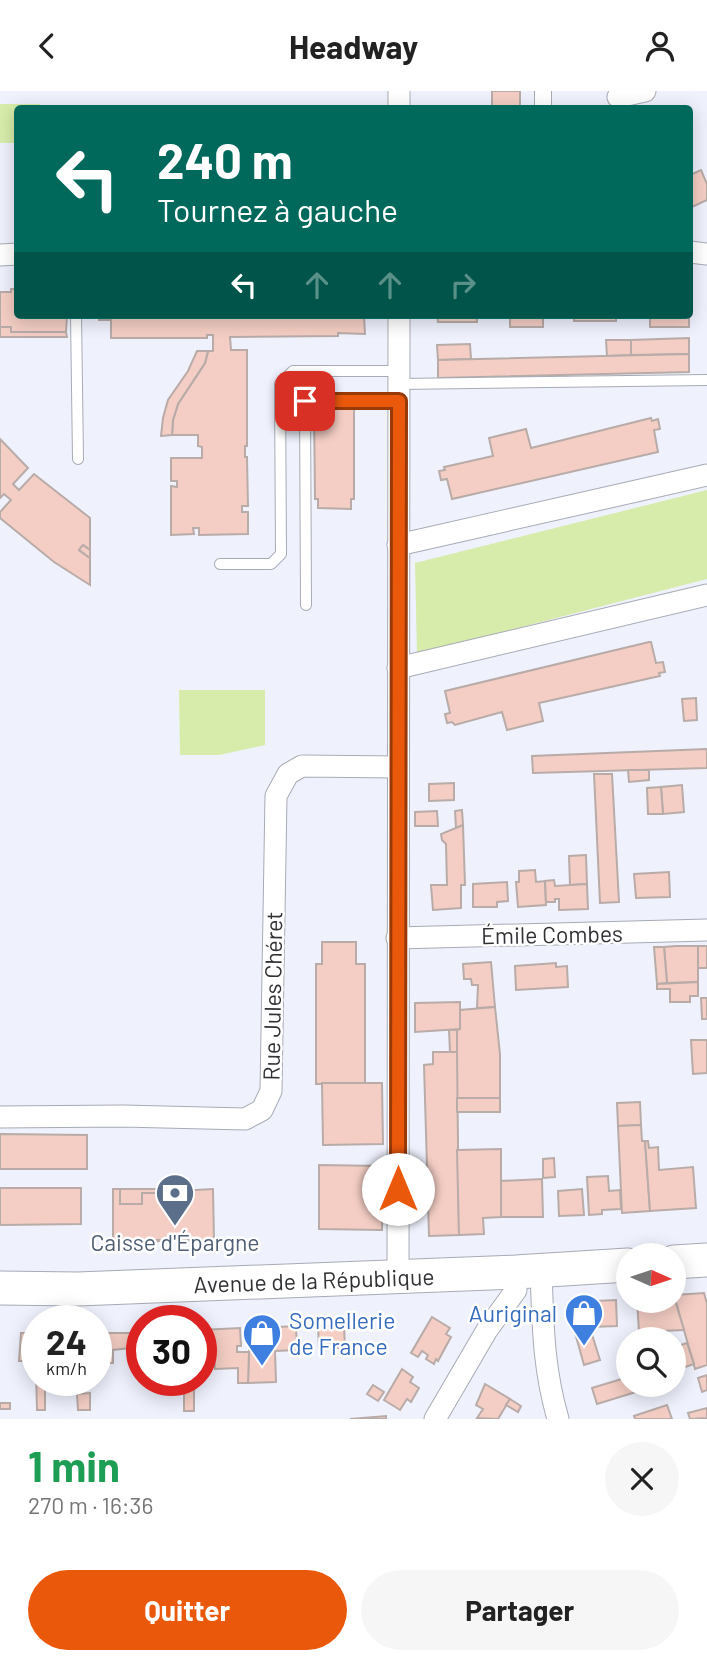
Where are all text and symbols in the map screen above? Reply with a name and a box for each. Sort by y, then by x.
icon: back [28,27,66,65]
text: Headway [289,27,418,65]
icon: person [641,27,679,65]
text: 240 m [157,130,293,189]
icon: left [42,133,133,224]
text: Tournez à gauche [157,190,398,228]
icon: left [225,266,263,304]
icon: ahead [298,266,336,304]
icon: ahead [371,266,409,304]
icon: right [444,266,482,304]
pin [275,371,335,431]
icon: arrive [286,382,324,420]
street label: Rue Jules Chéret [257,911,287,1081]
street label: Émile Combes [481,919,623,949]
position arrow [361,1152,435,1226]
bank icon: Caisse d'Épargne [154,1172,196,1227]
place label: Caisse d'Épargne [91,1228,259,1256]
north arrow [616,1243,686,1313]
map controls [616,1243,686,1397]
street label: Avenue de la République [193,1262,435,1298]
shop icon: Auriginal [563,1292,605,1347]
place label: Auriginal [469,1299,557,1327]
speed limit sign: 30 [126,1305,217,1396]
place label: Somellerie de France [289,1306,395,1360]
shop icon: Somellerie de France [241,1312,283,1367]
text: 24 [46,1320,87,1362]
button: search [616,1327,686,1397]
text: km/h [46,1357,87,1379]
text: 1 min [28,1440,120,1490]
button: close [605,1442,679,1516]
text: 270 m · 16:36 [28,1491,153,1519]
button: Quitter [28,1570,347,1650]
button: Partager [361,1570,679,1650]

